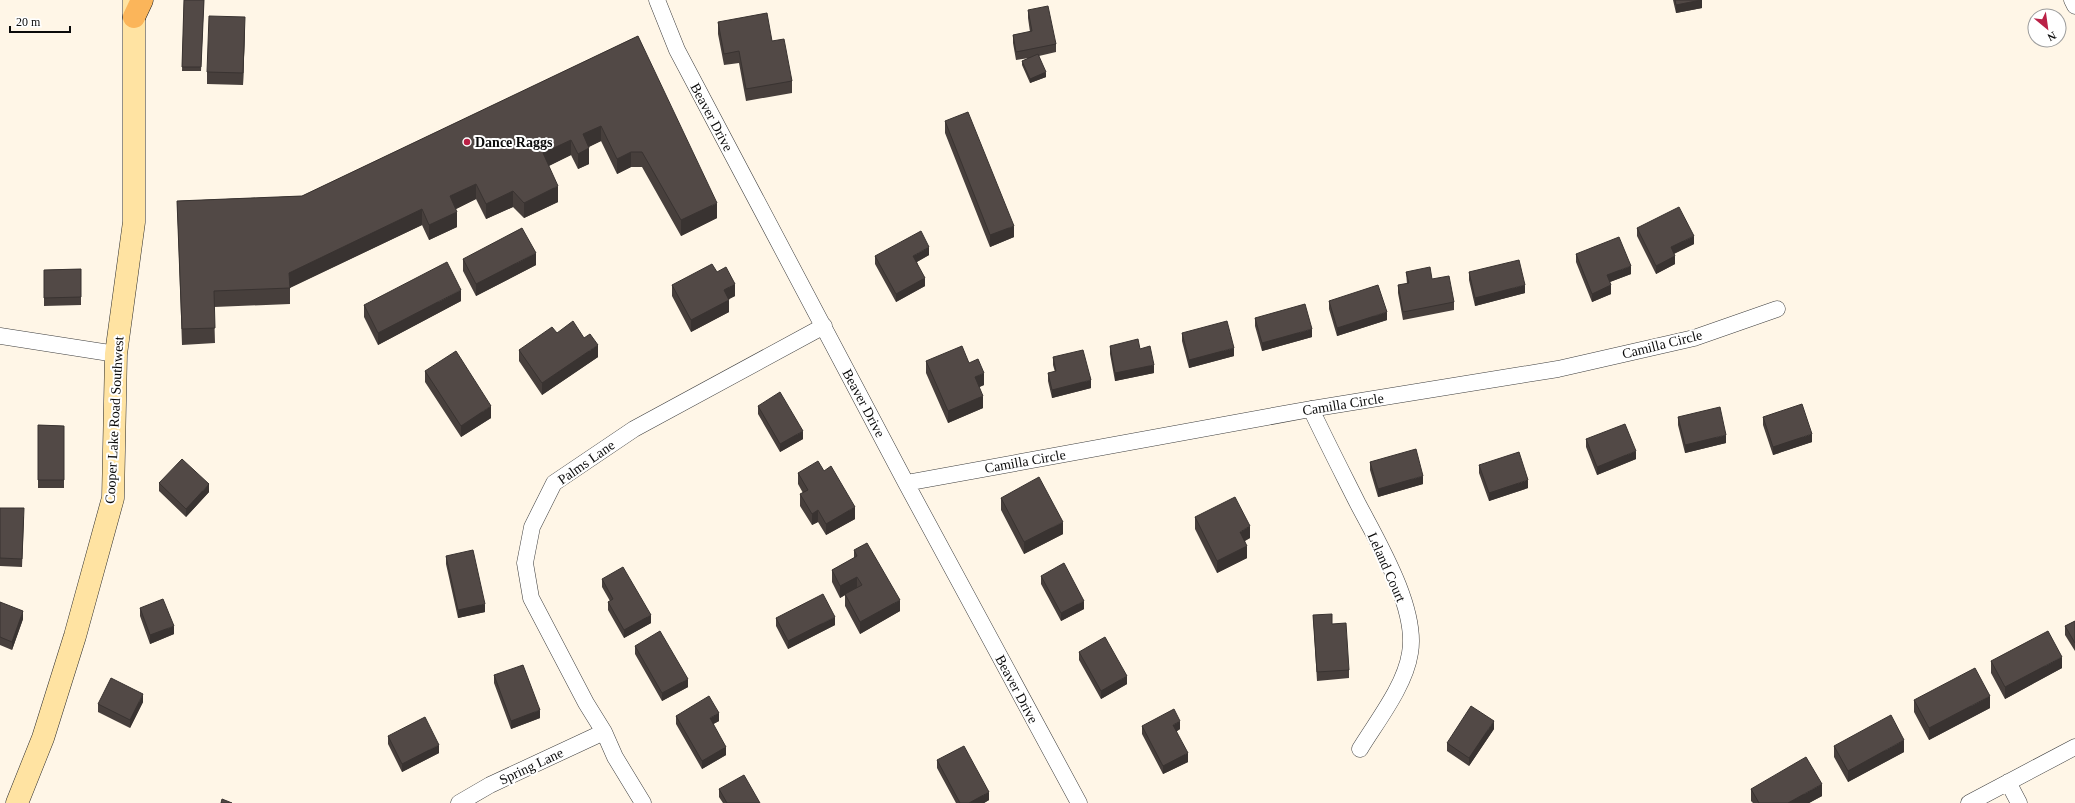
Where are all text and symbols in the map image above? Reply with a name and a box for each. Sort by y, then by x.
scale bar [10,8,70,34]
north arrow [2027,8,2067,48]
text: 20 m [16,15,41,29]
text: N [2045,30,2058,44]
street label: Beaver Drive [687,81,736,154]
place label: Dance Raggs [475,135,553,150]
marker: Dance Raggs [462,137,472,147]
street label: Camilla Circle [1621,327,1704,362]
street label: Cooper Lake Road Southwest [103,336,126,504]
street label: Beaver Drive [839,367,888,440]
street label: Camilla Circle [1301,391,1385,418]
street label: Palms Lane [555,437,618,487]
street label: Camilla Circle [983,447,1067,476]
street label: Leland Court [1365,530,1409,604]
street label: Beaver Drive [992,653,1041,726]
street label: Spring Lane [497,745,566,788]

